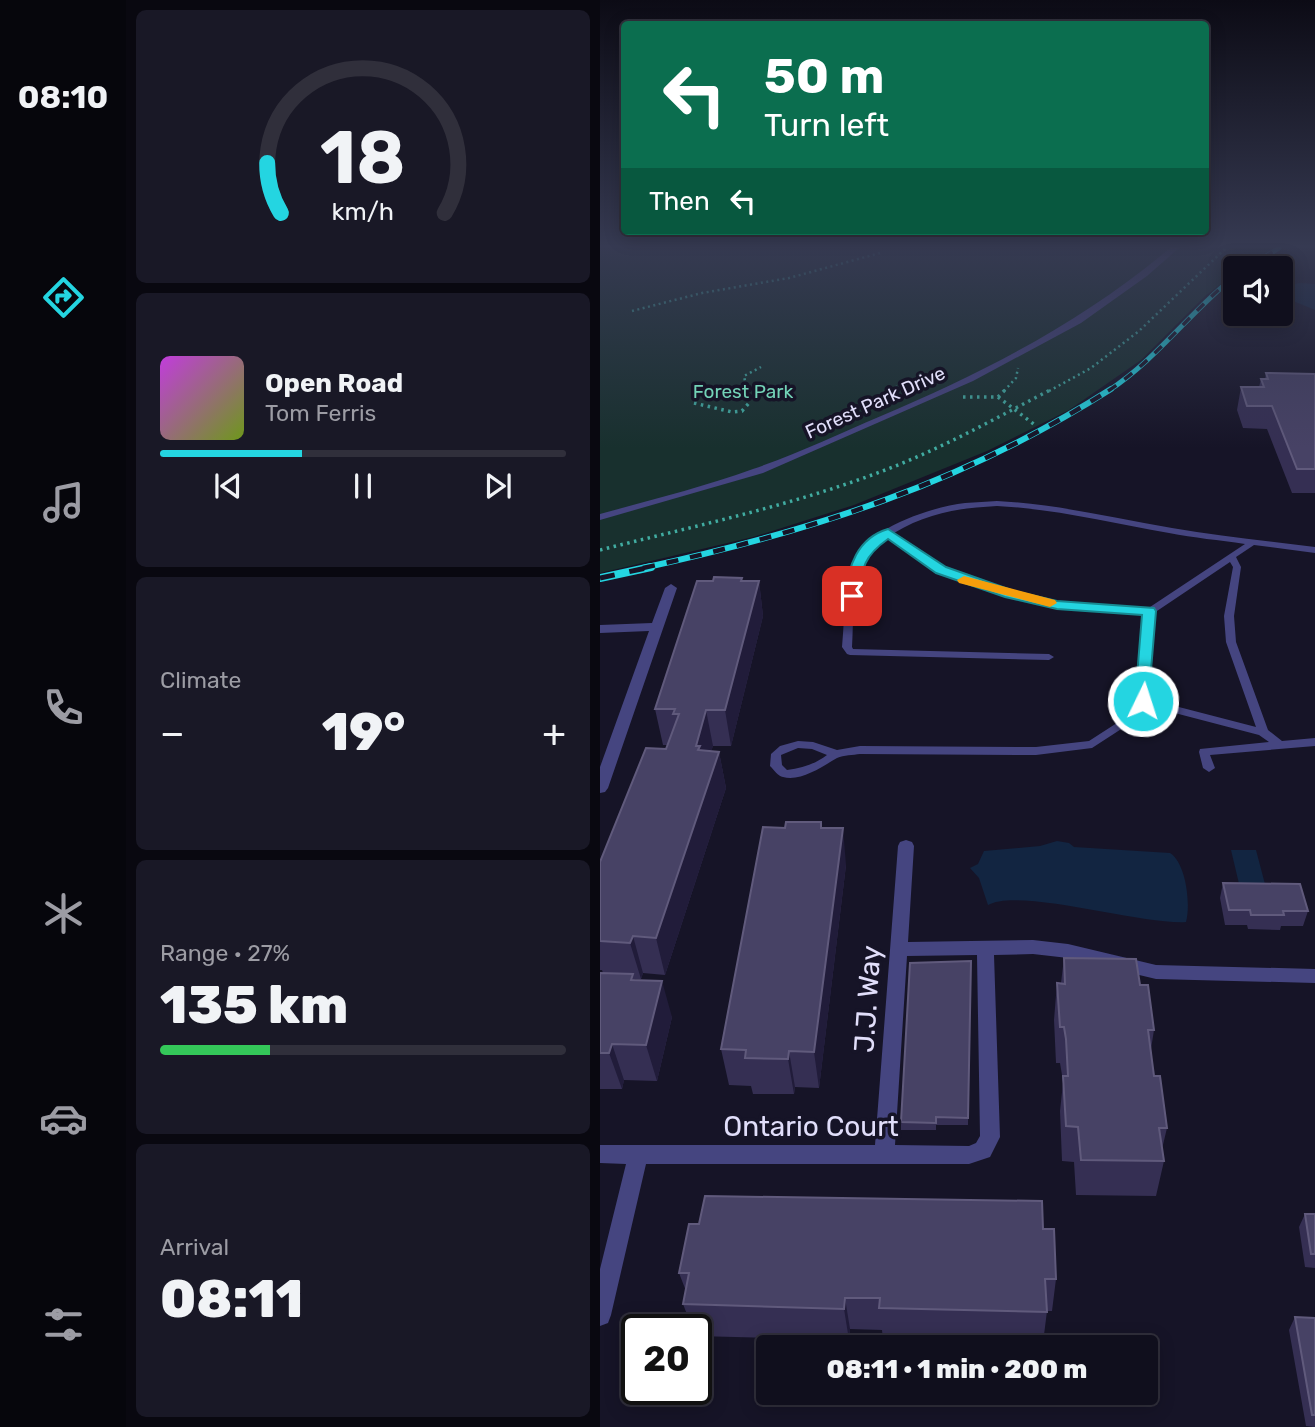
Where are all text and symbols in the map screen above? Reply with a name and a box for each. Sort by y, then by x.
text: 50 m [764,47,884,105]
icon: left [649,49,740,140]
text: 08:10 [18,78,108,116]
text: Turn left [764,106,889,144]
text: 18 [320,115,406,201]
icon: left [724,182,762,220]
text: Then [649,186,710,217]
text: km/h [332,197,394,226]
map controls [1223,256,1293,326]
button: sound [1223,256,1293,326]
icon: directions [39,273,88,322]
street label: Forest Park Drive [802,361,949,444]
text: Open Road [265,368,403,399]
park label: Forest Park [693,380,794,403]
text: Tom Ferris [265,399,376,427]
icon: previous [209,467,247,505]
icon: pause [344,467,382,505]
icon: next [479,467,517,505]
icon: music [39,478,88,527]
pin [822,566,882,626]
icon: arrive [833,577,871,615]
position arrow [1106,664,1180,738]
text: Climate [160,666,241,694]
icon: phone [39,683,88,732]
text: 19° [322,701,405,763]
text: − [160,710,185,756]
text: + [542,710,566,756]
icon: climate [39,889,88,938]
text: Range · 27% [160,939,290,967]
street label: J.J. Way [847,944,888,1054]
text: 135 km [160,974,348,1036]
icon: car [39,1094,88,1143]
street label: Ontario Court [723,1110,899,1143]
text: Arrival [160,1233,229,1261]
text: 08:11 [160,1268,303,1330]
icon: filters [39,1300,88,1349]
speed limit sign: 20 [621,1314,712,1405]
text: 08:11 · 1 min · 200 m [827,1354,1087,1385]

